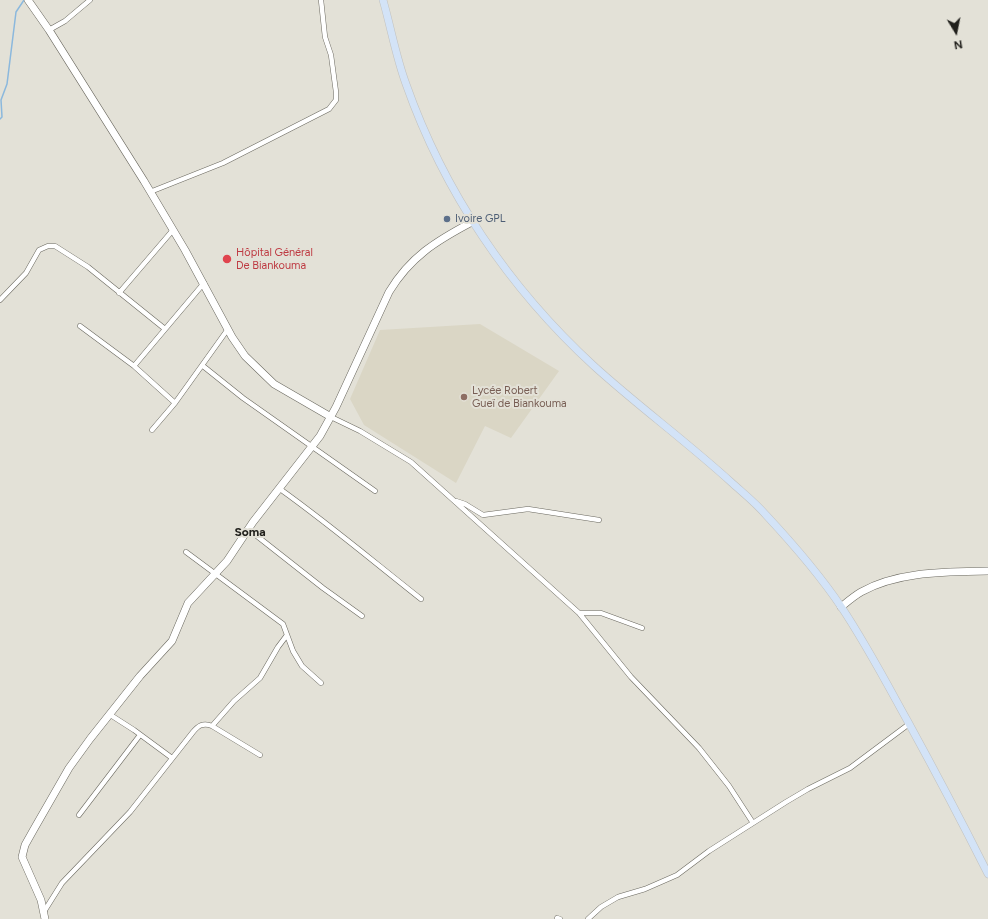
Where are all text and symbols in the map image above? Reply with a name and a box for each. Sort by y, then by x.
north arrow [936,12,976,52]
text: N [953,37,964,51]
place label: Ivoire GPL [455,212,505,226]
marker: Ivoire GPL [442,214,452,224]
place label: Hôpital Général De Biankouma [236,246,313,272]
marker: Hôpital Général De Biankouma [221,253,233,265]
place label: Lycée Robert Gueï de Biankouma [472,384,567,410]
marker: Lycée Robert Gueï de Biankouma [459,392,469,402]
district label: Soma [234,525,266,539]

